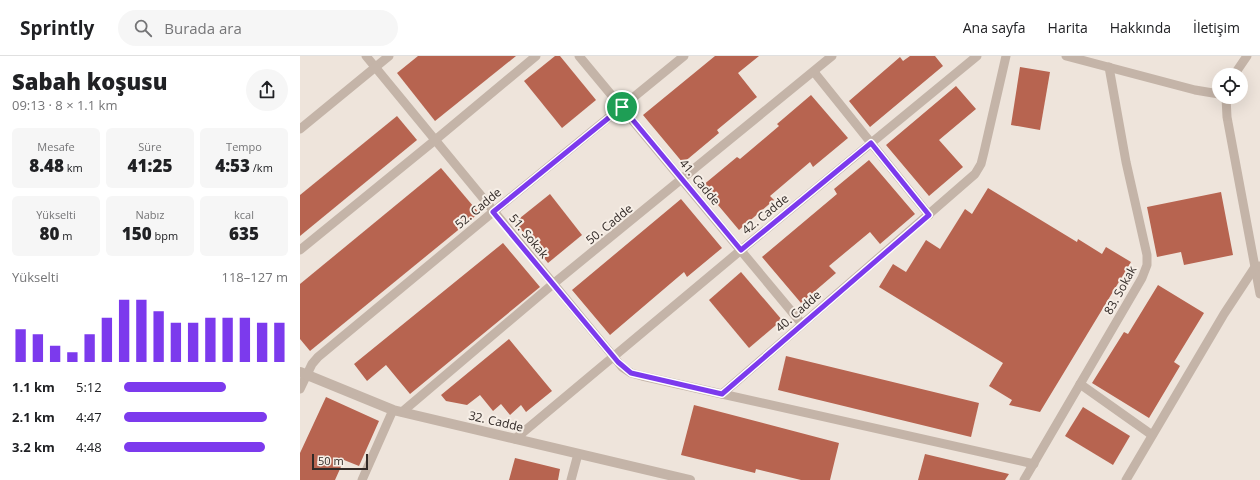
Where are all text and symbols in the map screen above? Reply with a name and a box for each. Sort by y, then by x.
search box [118,10,398,46]
text: Sprintly [20,15,94,41]
icon: search [132,17,154,39]
text: Burada ara [164,18,242,38]
text: Ana sayfa [963,18,1026,37]
text: Harita [1048,18,1088,37]
text: Hakkında [1110,18,1171,37]
text: İletişim [1193,18,1240,37]
text: Sabah koşusu [12,66,167,96]
map controls [1212,68,1248,104]
button: locate [1212,68,1248,104]
button: share [246,69,288,111]
pin [605,90,639,124]
text: 09:13 · 8 × 1.1 km [12,96,117,114]
icon: arrive [611,96,633,118]
text: Mesafe [37,139,75,154]
text: Süre [138,139,162,154]
text: Tempo [226,139,262,154]
text: 8.48 [29,154,64,177]
text: 41:25 [128,154,172,177]
text: 4:53 [215,154,250,177]
street label: 41. Cadde [676,155,725,209]
text: km [64,160,83,175]
text: /km [250,160,273,175]
street label: 52. Cadde [451,183,505,232]
street label: 42. Cadde [738,190,792,238]
street label: 50. Cadde [582,200,636,248]
text: Yükselti [36,207,76,222]
text: Nabız [135,207,165,222]
text: kcal [234,207,254,222]
street label: 51. Sokak [505,210,553,262]
text: 80 [40,222,59,245]
text: 150 [122,222,152,245]
text: 635 [229,222,259,245]
text: m [59,228,72,243]
text: bpm [152,228,178,243]
street label: 83. Sokak [1100,262,1141,317]
text: Yükselti [12,268,59,286]
text: 118–127 m [221,268,288,286]
street label: 40. Cadde [771,286,825,336]
text: 1.1 km [12,378,55,396]
text: 5:12 [76,378,102,396]
street label: 32. Cadde [467,406,525,436]
text: 2.1 km [12,408,55,426]
text: 4:47 [76,408,102,426]
text: 3.2 km [12,438,55,456]
text: 4:48 [76,438,102,456]
scale bar [312,452,368,471]
text: 50 m [318,453,344,468]

